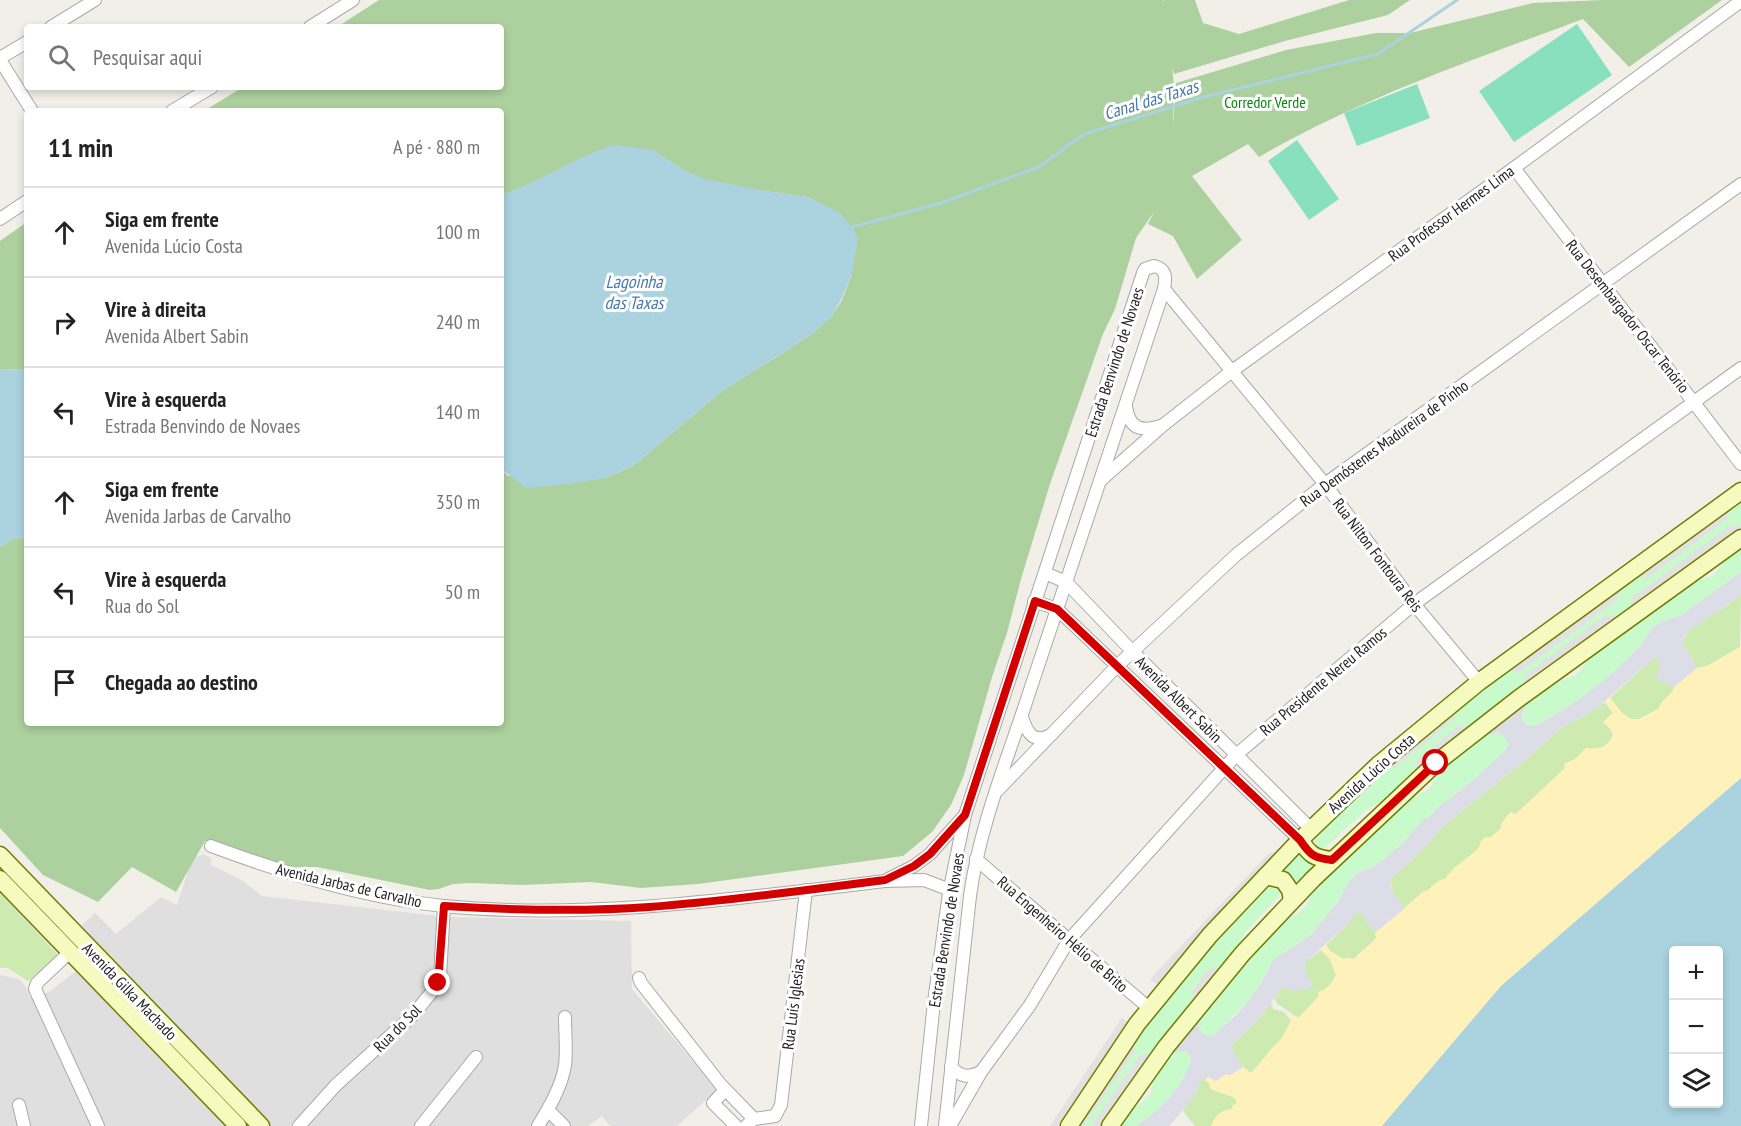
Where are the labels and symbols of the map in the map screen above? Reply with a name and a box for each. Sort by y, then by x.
water label: Canal das Taxas [1101,74,1203,125]
park label: Corredor Verde [1224,92,1306,112]
street label: Rua Professor Hermes Lima [1384,161,1518,265]
street label: Rua Desembargador Oscar Tenório [1562,235,1694,397]
water label: Lagoinha das Taxas [605,270,665,314]
street label: Estrada Benvindo de Novaes [1080,285,1148,439]
street label: Rua Demóstenes Madureira de Pinho [1296,375,1472,511]
street label: Rua Nilton Fontoura Reis [1329,494,1427,616]
street label: Rua Presidente Nereu Ramos [1256,622,1390,740]
street label: Avenida Albert Sabin [1131,651,1227,747]
street label: Avenida Lúcio Costa [1323,729,1419,817]
route start [1422,749,1448,775]
street label: Estrada Benvindo de Novaes [924,851,968,1009]
street label: Avenida Jarbas de Carvalho [274,858,424,912]
street label: Rua Engenheiro Hélio de Brito [993,872,1133,996]
street label: Avenida Gilka Machado [78,938,182,1044]
street label: Rua Luís Iglesias [777,957,809,1051]
route end [424,969,450,995]
street label: Rua do Sol [369,1000,425,1056]

